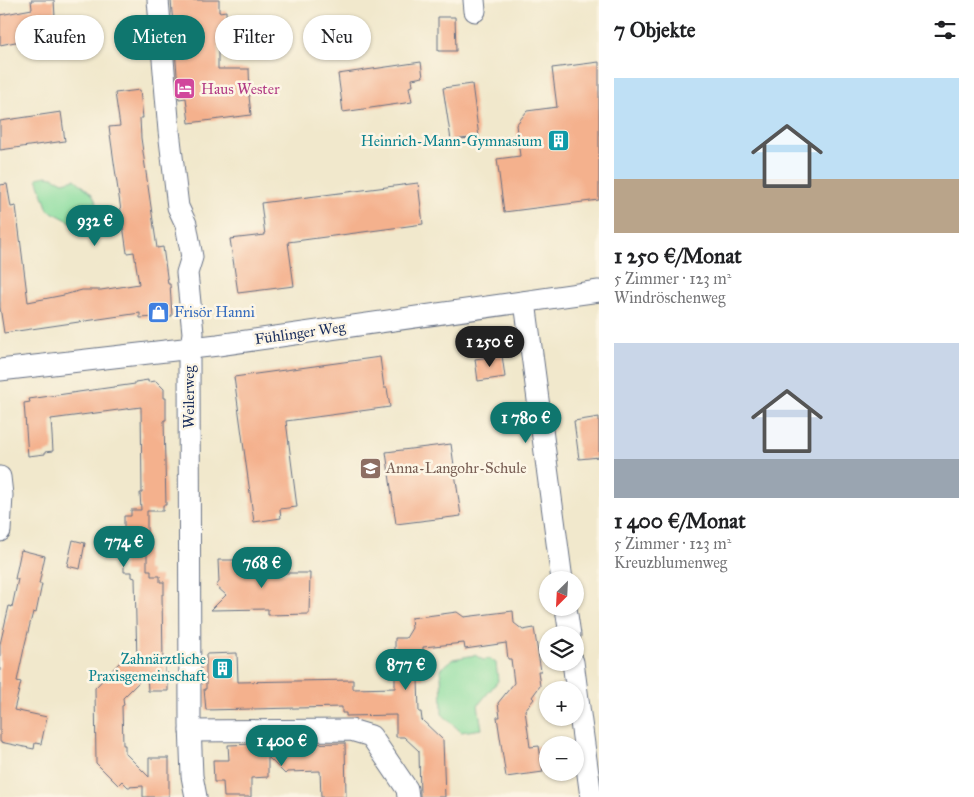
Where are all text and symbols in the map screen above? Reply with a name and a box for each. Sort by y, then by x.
chip: Kaufen [15,15,104,60]
chip: Mieten [114,15,205,60]
chip: Filter [215,15,293,60]
chip: Neu [303,15,371,60]
icon: filters [931,16,959,44]
text: 7 Objekte [614,17,696,43]
hotel icon: Haus Wester [173,77,197,101]
place label: Haus Wester [201,80,280,98]
icon: home [742,111,832,201]
building icon: Heinrich-Mann-Gymnasium [546,129,570,153]
place label: Heinrich-Mann-Gymnasium [361,132,542,150]
pin: 932 € [60,204,130,247]
text: 932 € [77,211,113,230]
text: 1 250 €/Monat [614,243,742,269]
text: 5 Zimmer · 123 m² [614,269,731,288]
text: Windröschenweg [614,288,725,307]
shop icon: Frisör Hanni [146,300,170,324]
place label: Frisör Hanni [174,303,255,321]
street label: Fühlinger Weg [254,318,347,348]
pin: 1 250 € [444,326,536,368]
text: 1 250 € [466,332,514,351]
street label: Weilerweg [180,365,198,428]
icon: home [742,376,832,466]
pin: 1 780 € [480,402,572,444]
text: 1 780 € [501,408,551,427]
school or university icon: Anna-Langohr-Schule [358,456,382,480]
place label: Anna-Langohr-Schule [385,459,527,477]
text: 1 400 €/Monat [614,508,746,534]
pin: 774 € [89,526,159,568]
text: 774 € [105,532,143,551]
text: 5 Zimmer · 123 m² [614,534,731,553]
pin: 768 € [227,546,297,589]
text: 768 € [243,553,281,572]
text: Kreuzblumenweg [614,553,727,572]
north arrow [539,571,584,616]
map controls [539,571,584,781]
button: layers [539,626,584,671]
pin: 877 € [371,648,441,691]
place label: Zahnärztliche Praxisgemeinschaft [88,650,207,685]
text: 877 € [387,655,425,674]
building icon: Zahnärztliche Praxisgemeinschaft [210,656,234,680]
button: + [539,681,584,726]
pin: 1 400 € [236,724,328,767]
text: 1 400 € [257,731,307,750]
button: − [539,736,584,781]

